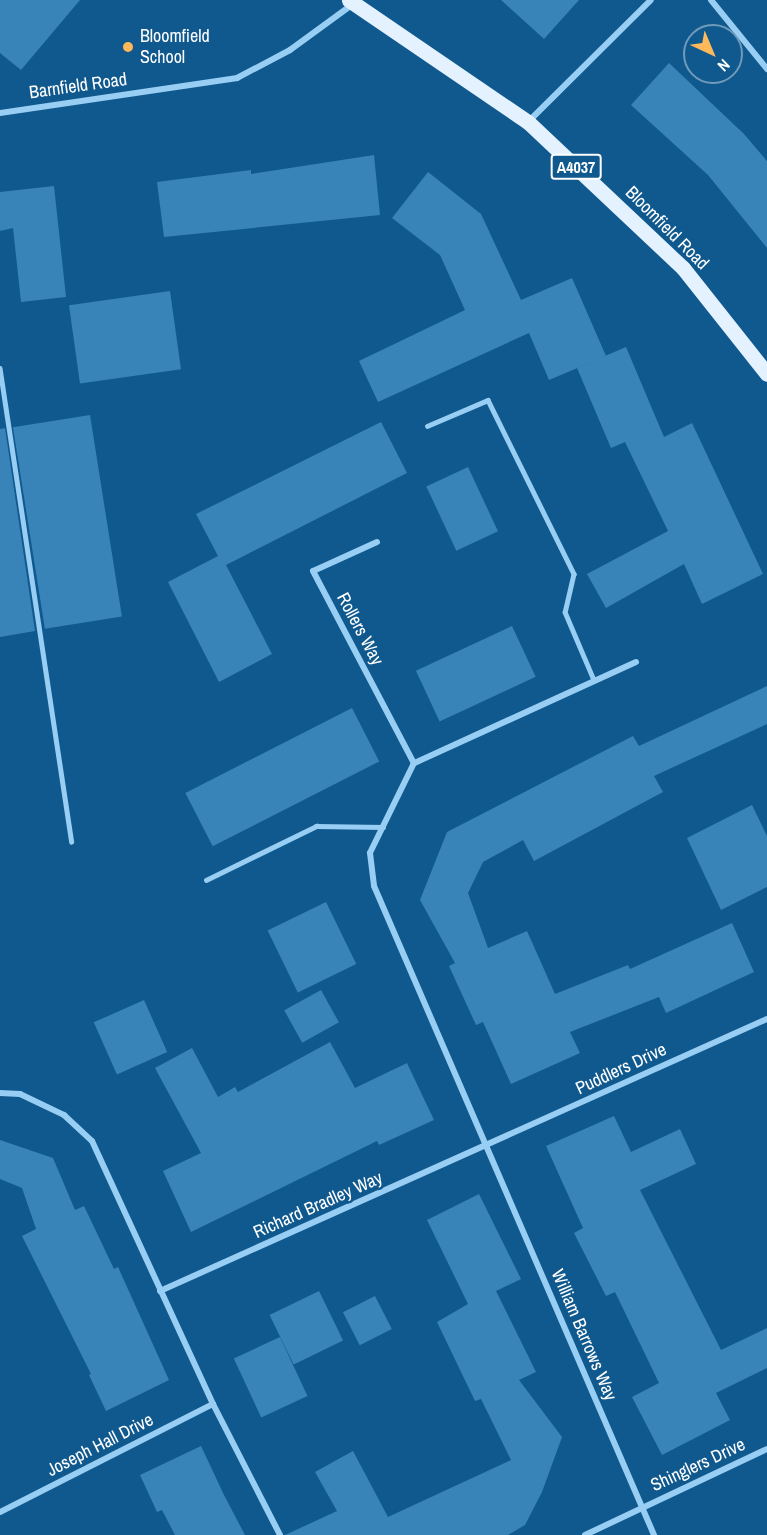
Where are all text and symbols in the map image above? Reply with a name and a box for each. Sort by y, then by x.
north arrow [683,24,743,84]
place label: Bloomfield School [140,26,210,68]
marker: Bloomfield School [121,40,135,54]
text: N [713,54,735,77]
street label: Barnfield Road [28,68,128,104]
road number: A4037 [550,154,602,180]
street label: Bloomfield Road [621,182,713,274]
street label: Rollers Way [332,589,388,669]
street label: Puddlers Drive [572,1039,670,1099]
street label: Richard Bradley Way [250,1167,386,1243]
street label: William Barrows Way [547,1266,621,1404]
street label: Joseph Hall Drive [43,1409,157,1481]
street label: Shinglers Drive [647,1434,749,1496]

